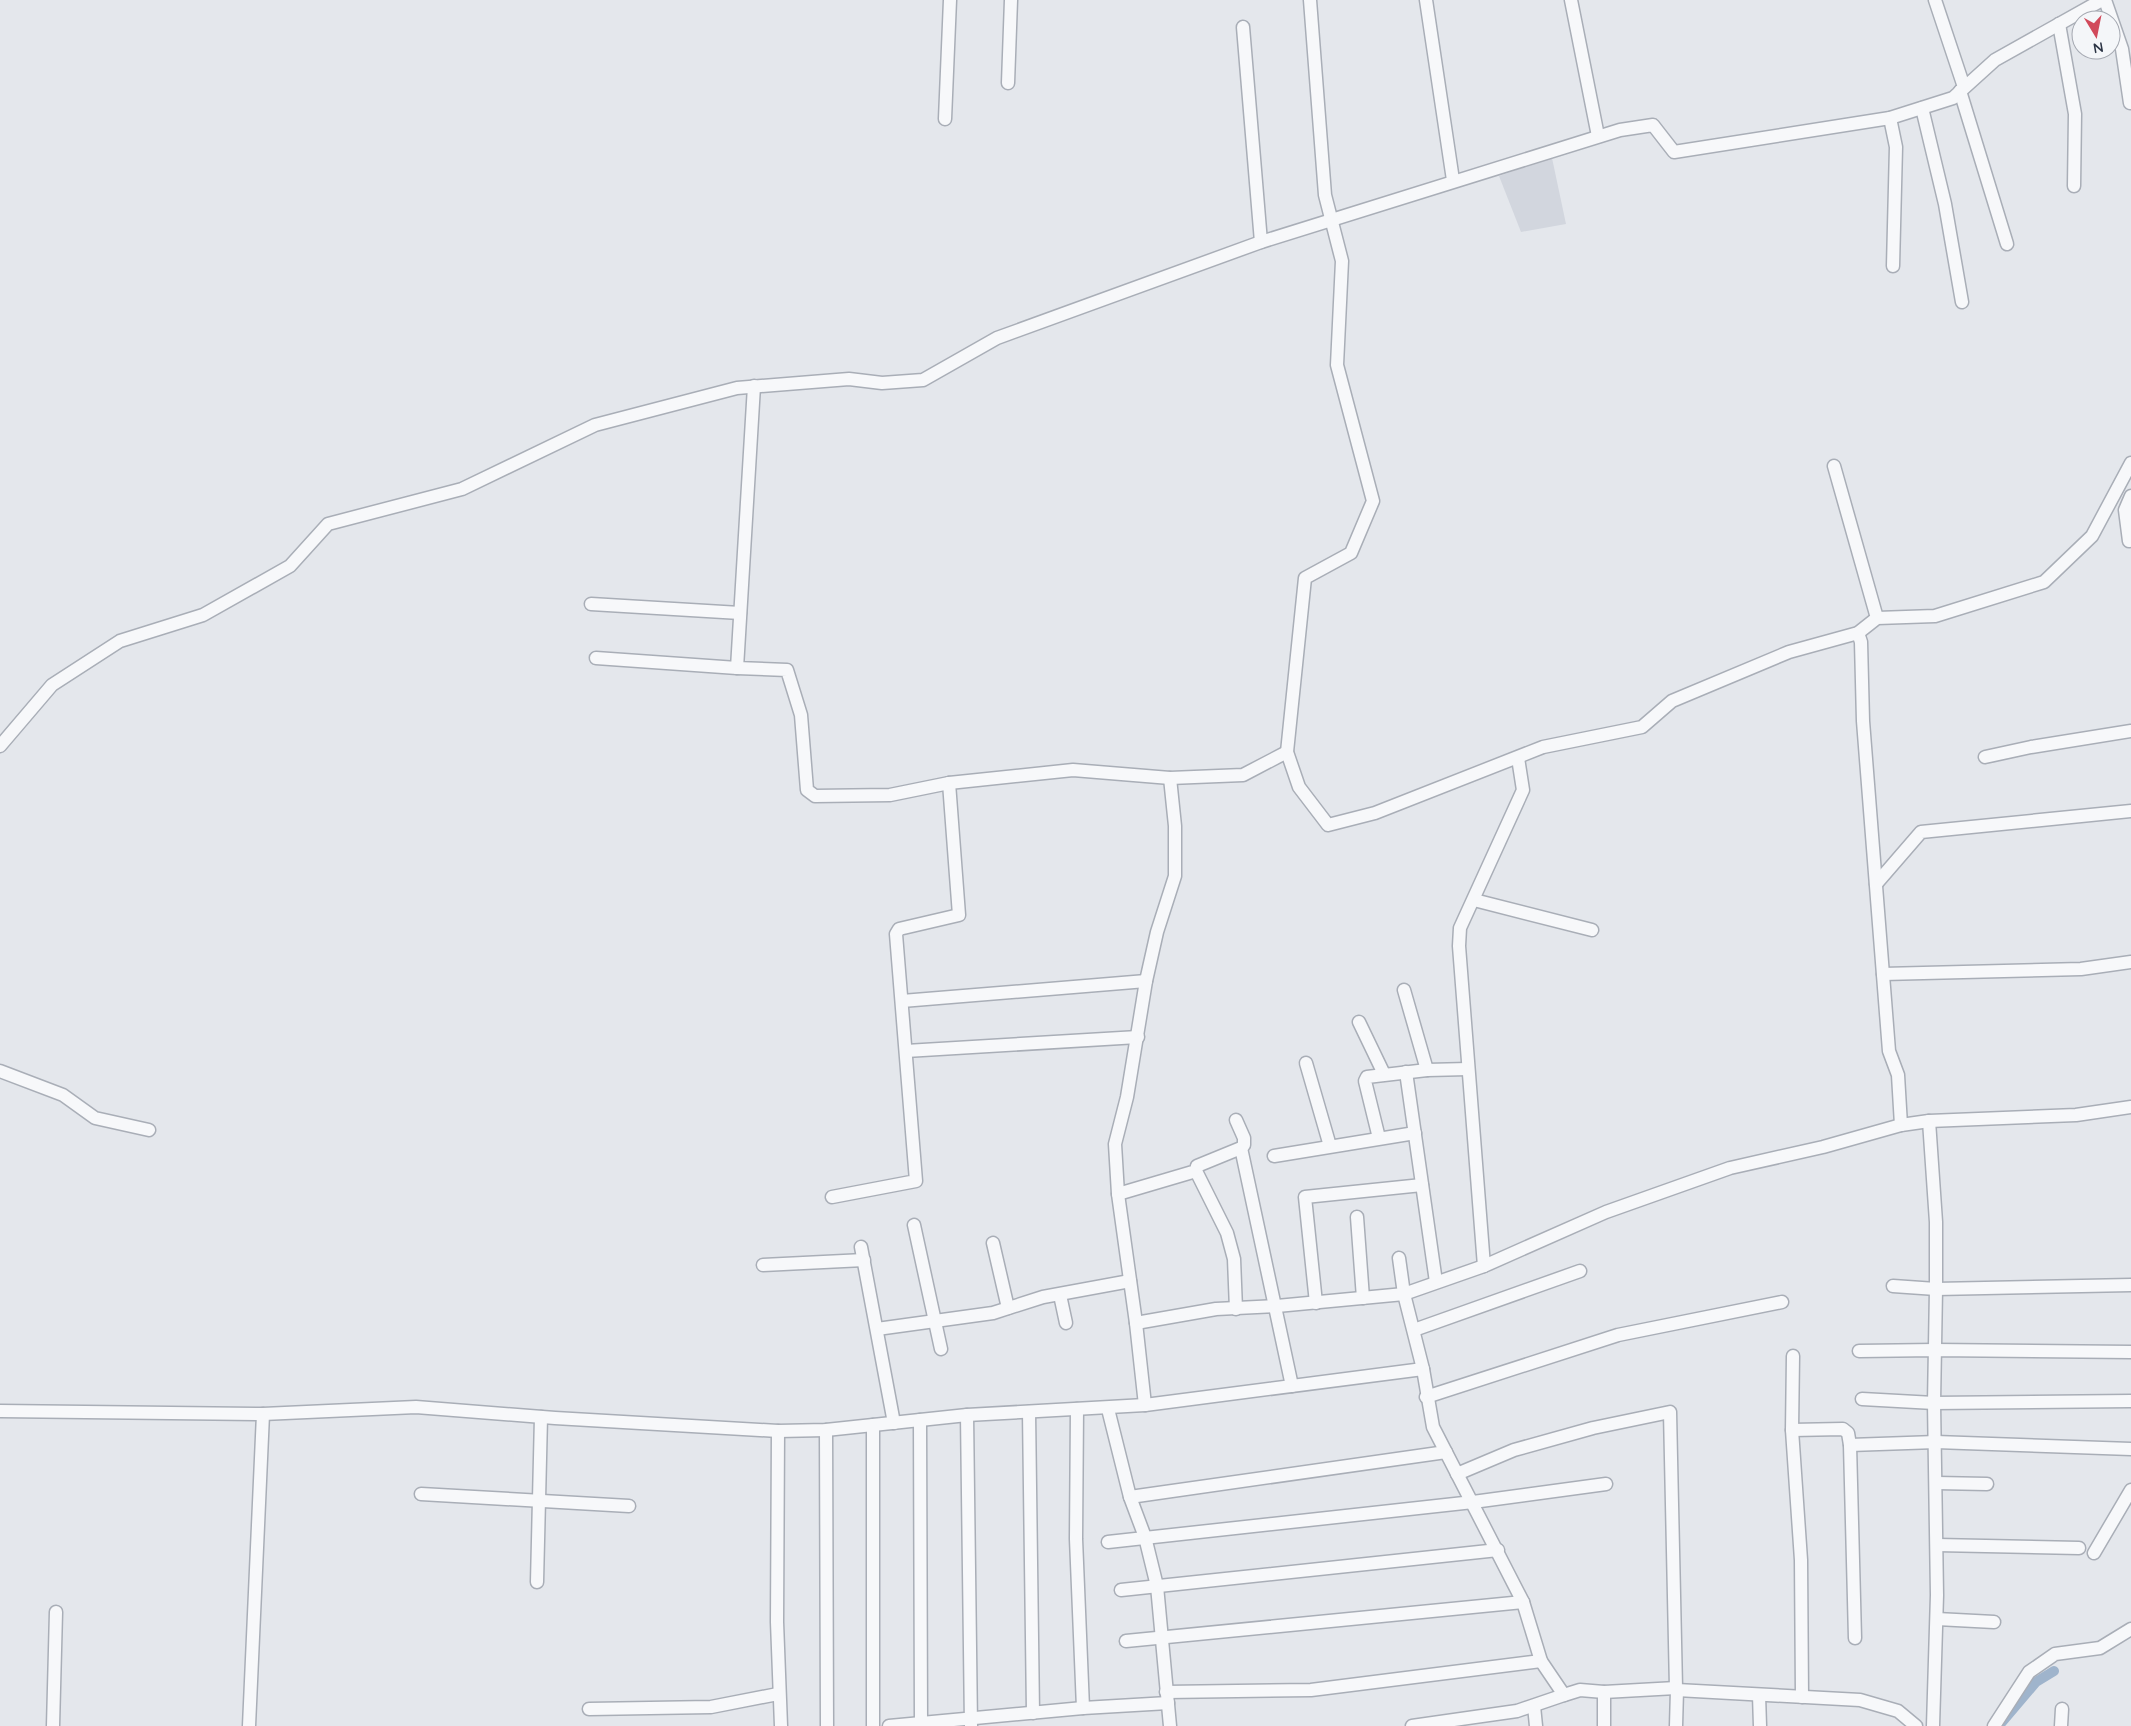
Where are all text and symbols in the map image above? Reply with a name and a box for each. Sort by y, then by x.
north arrow [2071,10,2121,60]
text: N [2092,38,2105,58]

